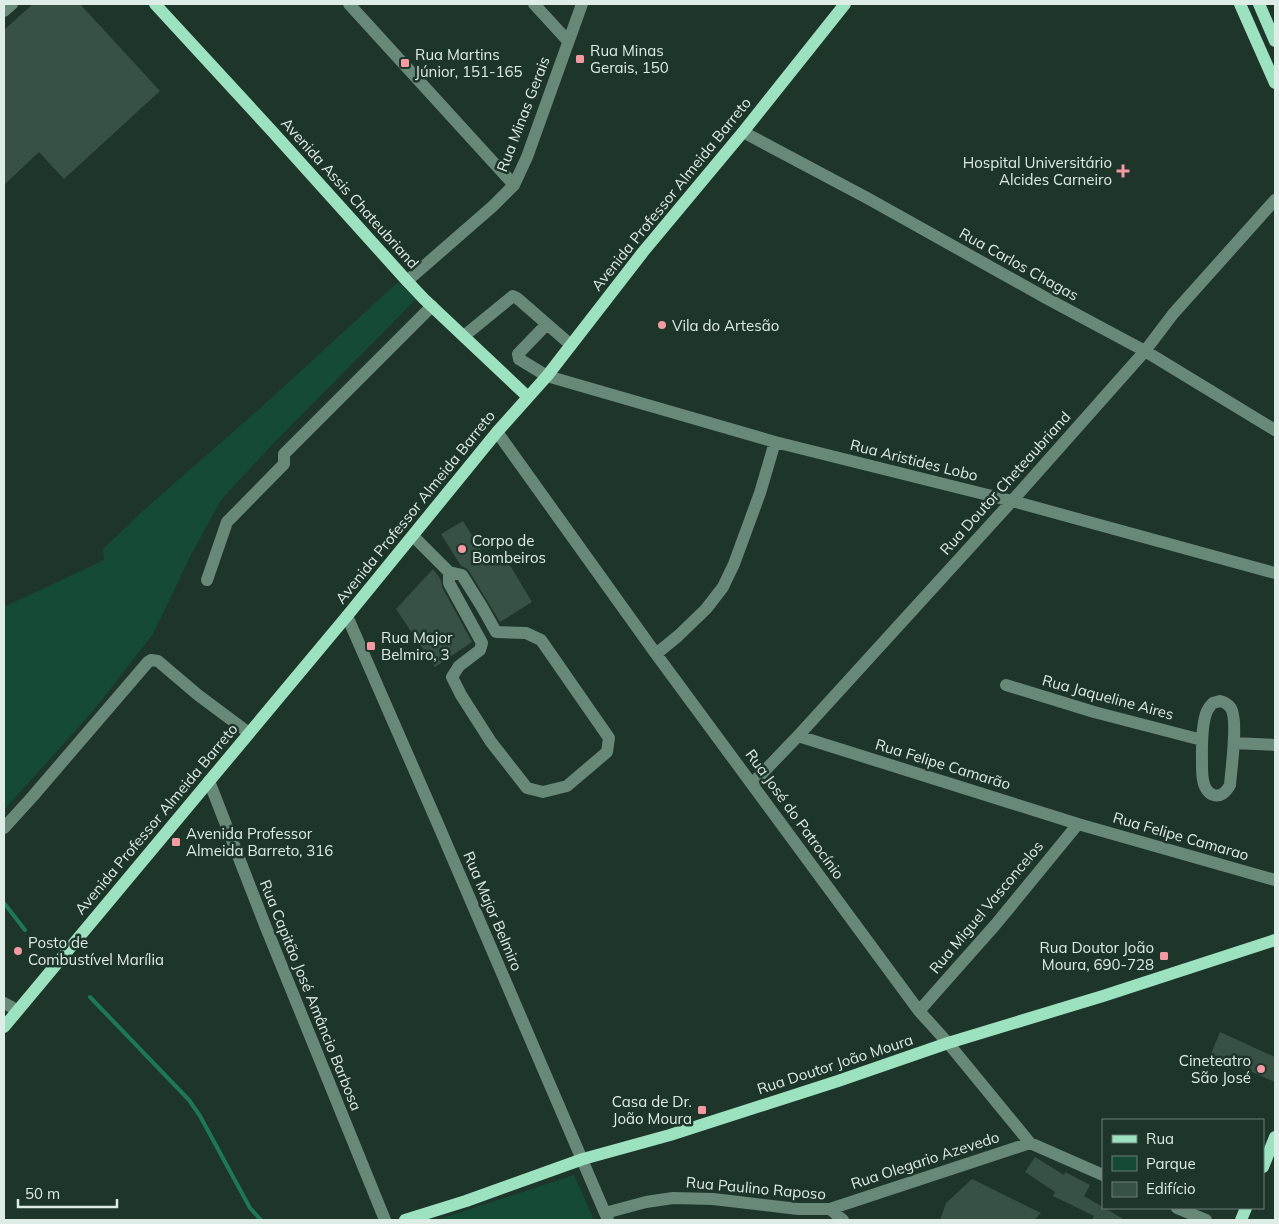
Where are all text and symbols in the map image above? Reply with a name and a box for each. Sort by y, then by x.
place label: Rua Minas Gerais, 150 [590,41,669,77]
place label: Rua Martins Júnior, 151-165 [415,45,522,81]
marker: Rua Minas Gerais, 150 [574,53,586,65]
street label: Rua Minas Gerais [492,54,554,174]
marker: Rua Martins Júnior, 151-165 [399,57,411,69]
street label: Avenida Professor Almeida Barreto [587,93,755,295]
street label: Avenida Assis Chateubriand [277,114,423,272]
place label: Hospital Universitário Alcides Carneiro [963,153,1112,189]
marker: Hospital Universitário Alcides Carneiro [1116,164,1130,178]
street label: Rua Carlos Chagas [956,223,1082,305]
place label: Vila do Artesão [672,316,779,335]
marker: Vila do Artesão [656,319,668,331]
street label: Avenida Professor Almeida Barreto [331,406,499,608]
street label: Rua Doutor Cheteaubriand [936,407,1074,559]
street label: Rua Aristides Lobo [848,435,980,485]
place label: Corpo de Bombeiros [472,531,546,567]
marker: Corpo de Bombeiros [456,543,468,555]
place label: Rua Major Belmiro, 3 [381,628,453,664]
marker: Rua Major Belmiro, 3 [365,640,377,652]
street label: Rua Jaqueline Aires [1040,670,1176,724]
street label: Avenida Professor Almeida Barreto [70,720,242,918]
street label: Rua Felipe Camarão [873,734,1013,794]
street label: Rua José do Patrocínio [741,745,849,883]
street label: Rua Felipe Camarao [1111,807,1251,865]
place label: Avenida Professor Almeida Barreto, 316 [186,824,333,860]
marker: Avenida Professor Almeida Barreto, 316 [170,836,182,848]
street label: Rua Miguel Vasconcelos [925,837,1047,977]
street label: Rua Major Belmiro [459,848,527,974]
street label: Rua Capitão José Amâncio Barbosa [256,877,366,1113]
place label: Posto de Combustível Marília [28,933,164,969]
place label: Rua Doutor João Moura, 690-728 [1039,938,1154,974]
marker: Posto de Combustível Marília [12,945,24,957]
marker: Rua Doutor João Moura, 690-728 [1158,950,1170,962]
street label: Rua Doutor João Moura [755,1030,915,1098]
place label: Cineteatro São José [1179,1051,1251,1087]
marker: Cineteatro São José [1255,1063,1267,1075]
place label: Casa de Dr. João Moura [612,1092,692,1128]
marker: Casa de Dr. João Moura [696,1104,708,1116]
legend [1102,1119,1264,1209]
street label: Rua Olegario Azevedo [848,1127,1002,1193]
text: Rua [1146,1129,1174,1148]
text: Parque [1146,1154,1196,1173]
street label: Rua Paulino Raposo [685,1172,827,1204]
scale bar [18,1176,116,1208]
text: Edifício [1146,1179,1196,1198]
text: 50 m [25,1184,60,1203]

